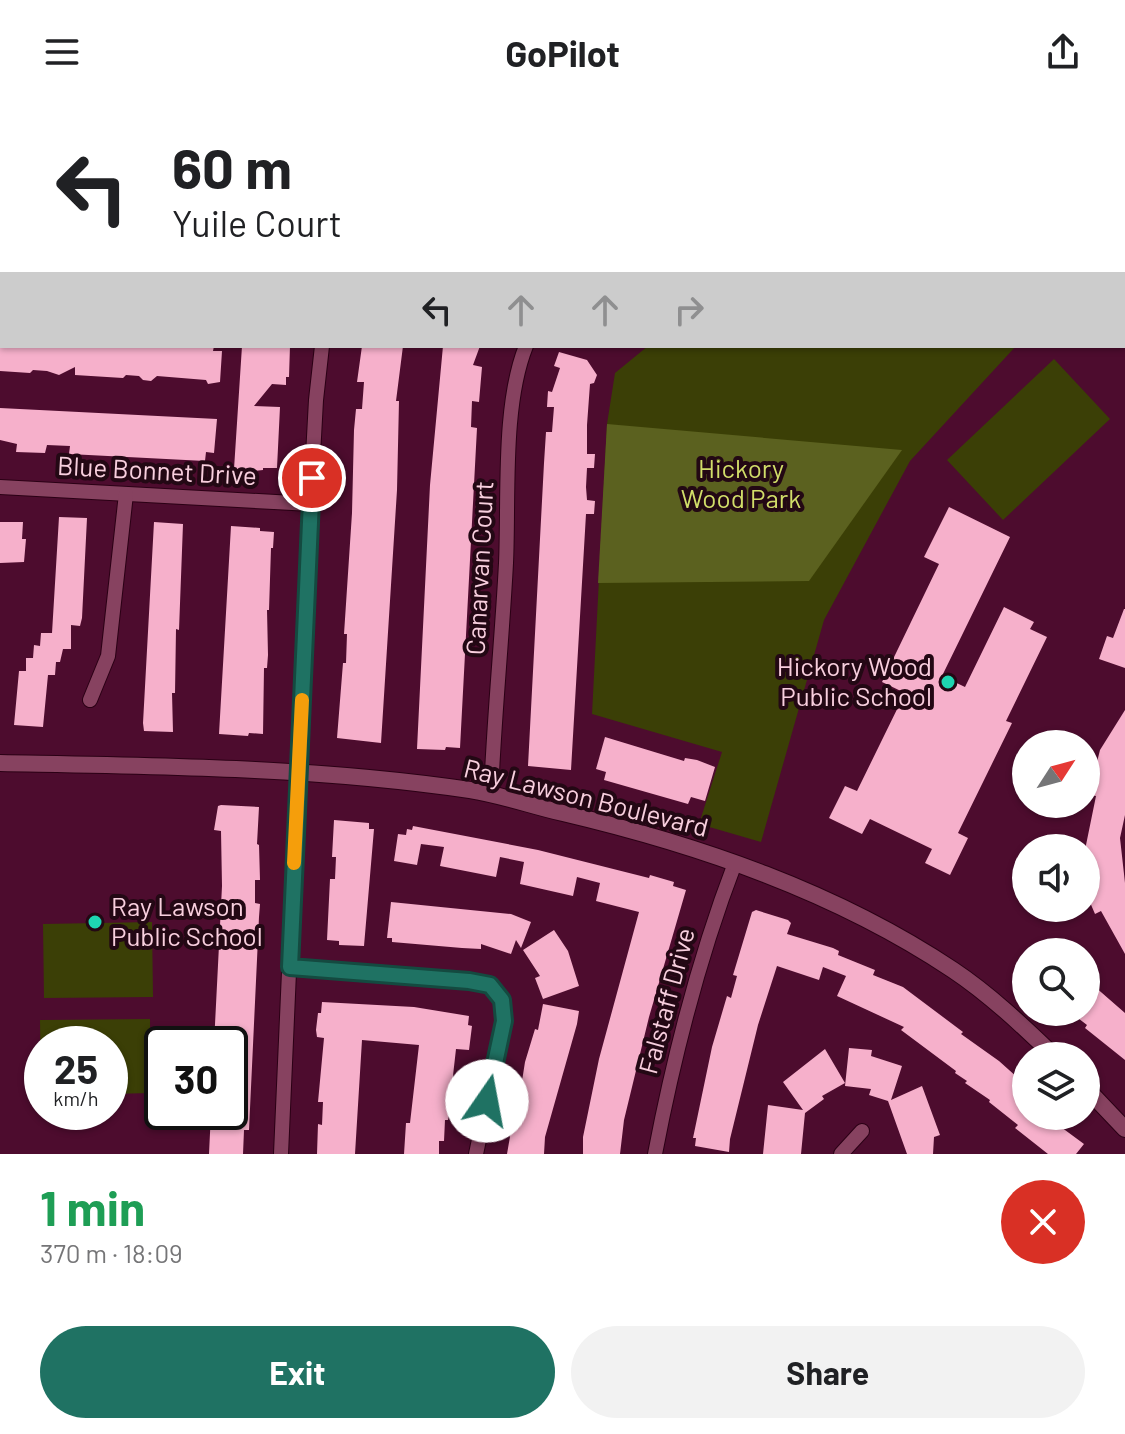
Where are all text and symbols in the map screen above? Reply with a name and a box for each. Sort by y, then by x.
icon: menu [40,30,84,74]
icon: share [1041,30,1085,74]
text: GoPilot [505,31,620,74]
text: 60 m [172,133,292,200]
icon: left [40,136,144,240]
text: Yuile Court [172,201,342,244]
icon: left [415,288,459,332]
icon: ahead [499,288,543,332]
icon: ahead [583,288,627,332]
icon: right [667,288,711,332]
pin [278,444,346,512]
street label: Blue Bonnet Drive [56,449,258,490]
park label: Hickory Wood Park [681,452,801,513]
icon: arrive [290,456,334,500]
street label: Canarvan Court [458,480,499,656]
place label: Hickory Wood Public School [777,650,932,711]
marker: Hickory Wood Public School [939,673,957,691]
north arrow [1012,730,1100,818]
map controls [1012,730,1100,1130]
street label: Ray Lawson Boulevard [461,751,712,842]
button: sound [1012,834,1100,922]
place label: Ray Lawson Public School [111,890,263,951]
marker: Ray Lawson Public School [86,913,104,931]
street label: Falstaff Drive [631,924,700,1077]
button: search [1012,938,1100,1026]
speed limit sign: 30 [144,1026,248,1130]
button: layers [1012,1042,1100,1130]
text: 25 [54,1044,98,1092]
position arrow [445,1059,529,1143]
text: km/h [53,1086,99,1110]
text: 1 min [40,1178,145,1236]
button: close [1001,1180,1085,1264]
text: 370 m · 18:09 [40,1237,183,1268]
button: Exit [40,1326,555,1418]
button: Share [571,1326,1085,1418]

